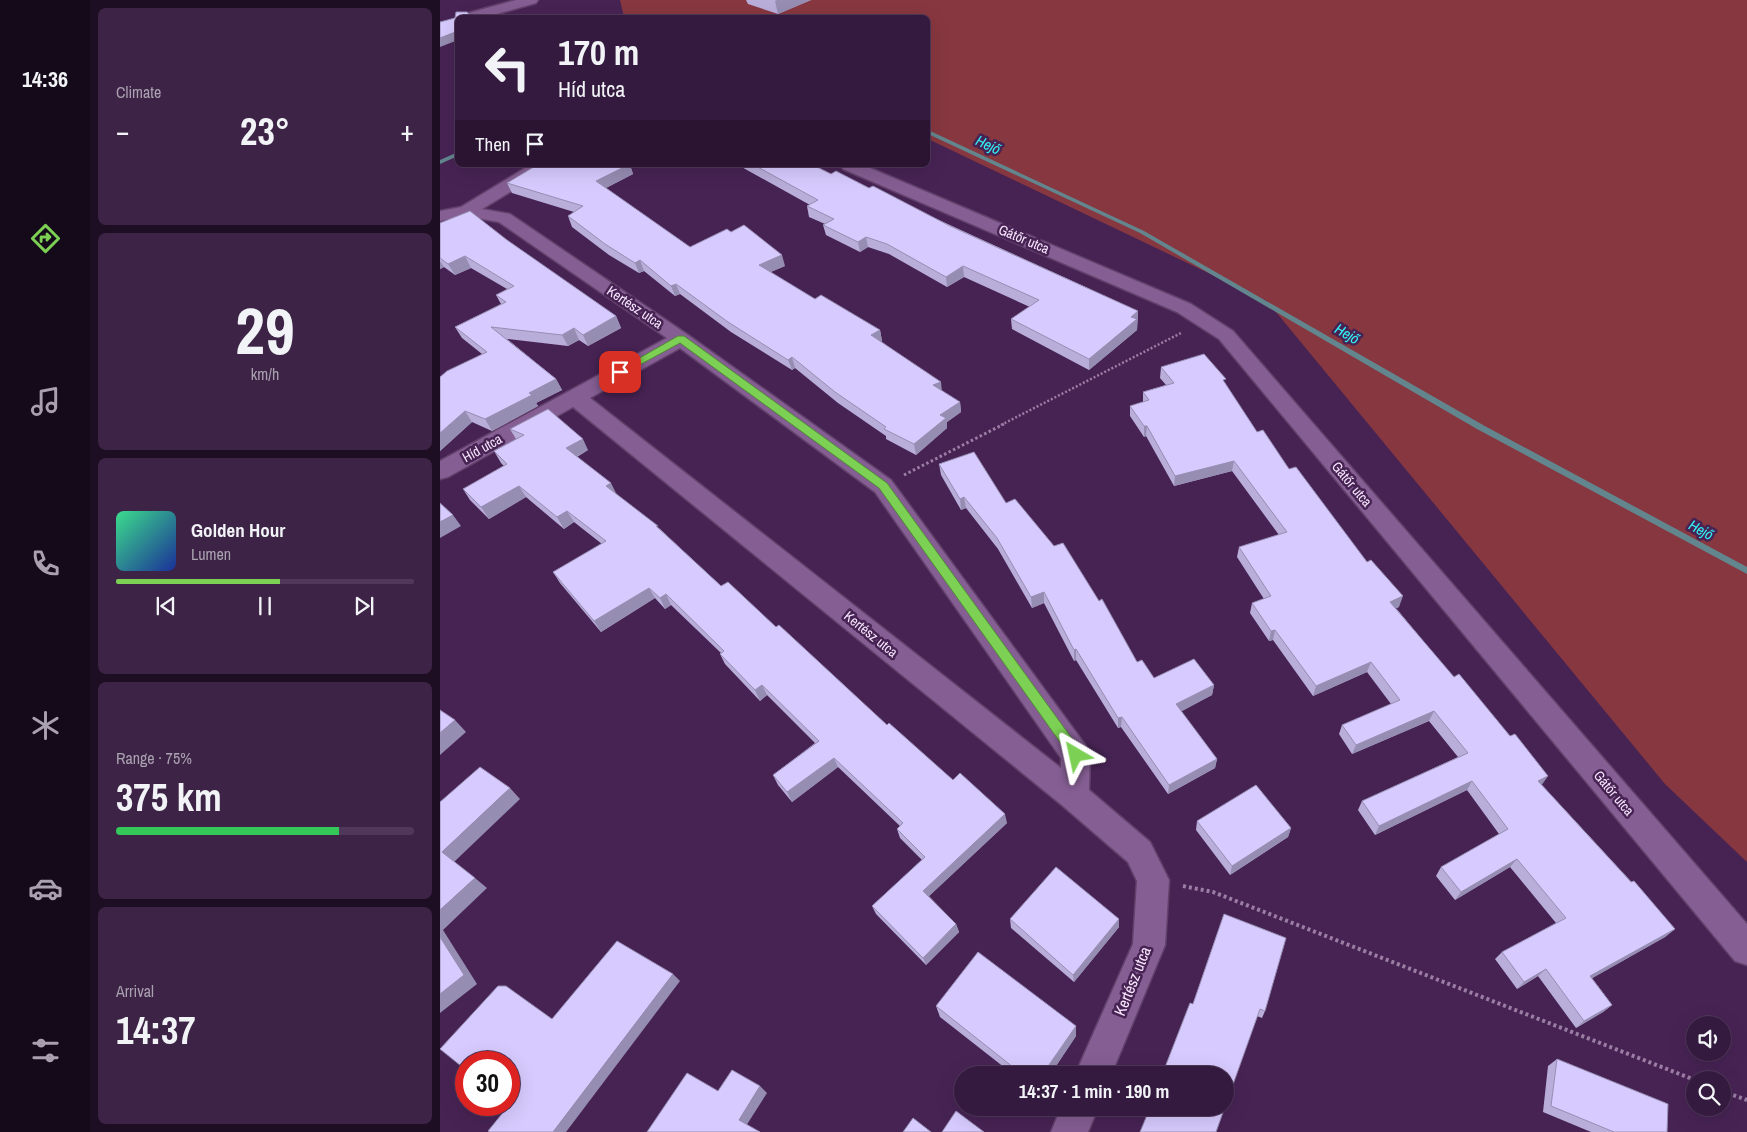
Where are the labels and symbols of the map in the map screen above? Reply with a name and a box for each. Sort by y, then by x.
water label: Hejő [972,130,1005,160]
street label: Gátőr utca [996,220,1053,258]
street label: Kertész utca [604,282,667,333]
water label: Hejő [1331,318,1364,350]
pin [599,351,641,393]
street label: Híd utca [459,429,506,466]
street label: Gátőr utca [1328,458,1377,511]
water label: Hejő [1685,514,1718,545]
street label: Kertész utca [841,607,902,661]
position arrow [1049,728,1101,780]
street label: Gátőr utca [1590,767,1639,820]
street label: Kertész utca [1108,942,1156,1019]
speed limit sign: 30 [455,1051,520,1116]

